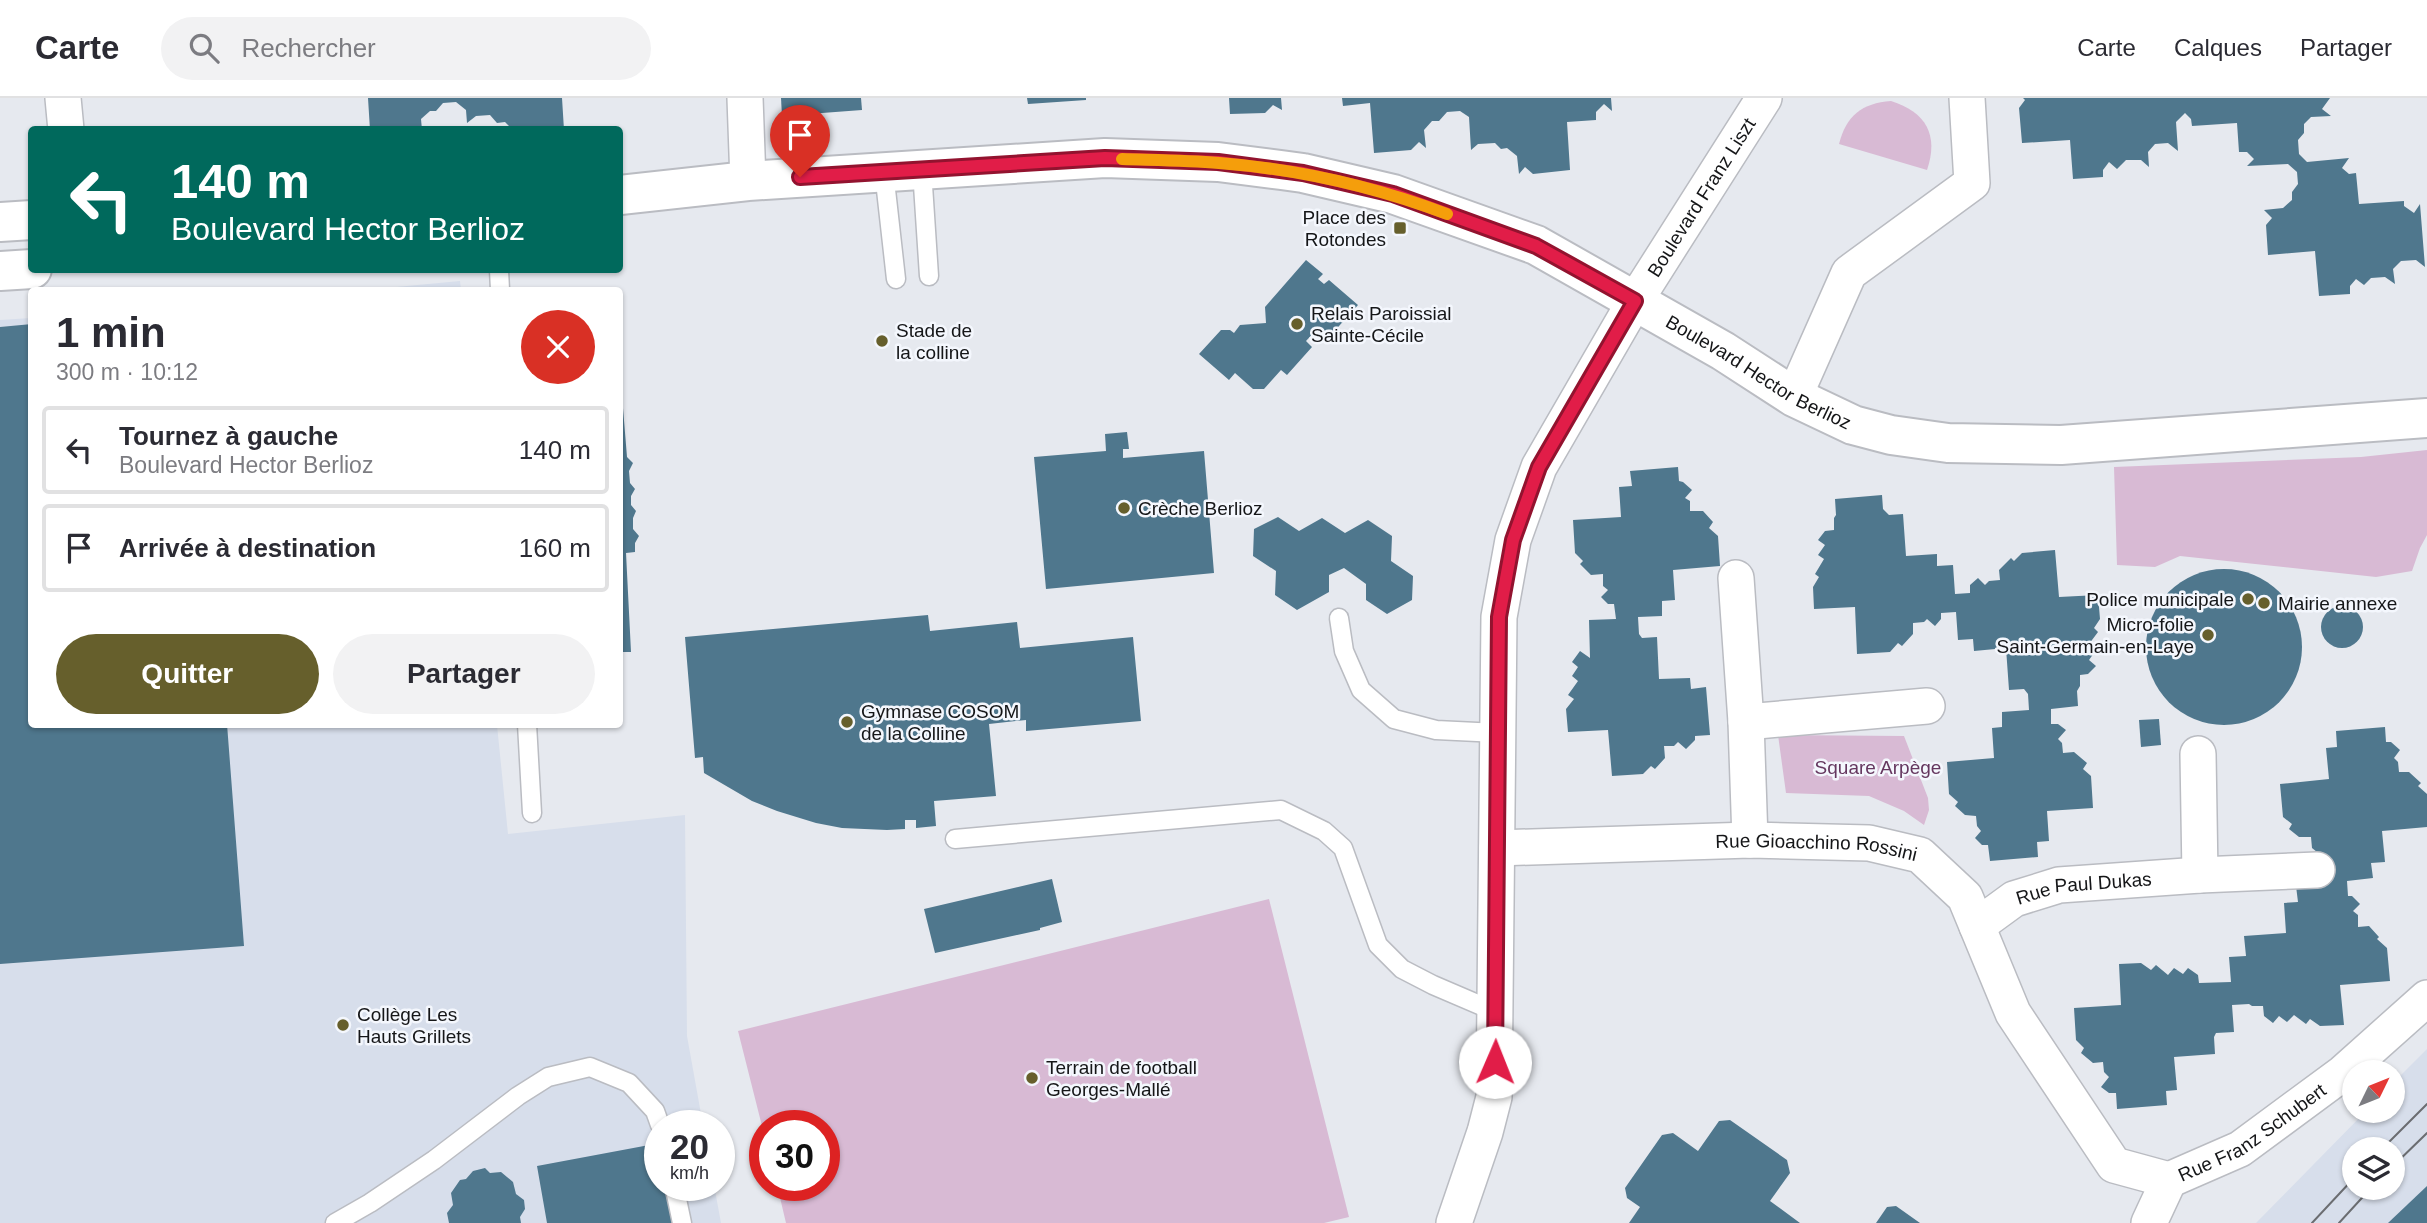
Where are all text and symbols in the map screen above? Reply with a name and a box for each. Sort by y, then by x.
search box [161,17,651,80]
text: Carte [35,29,119,66]
icon: search [185,29,223,67]
text: Rechercher [241,33,376,63]
text: Carte [2077,34,2136,61]
text: Calques [2174,34,2262,61]
text: Partager [2300,34,2392,61]
pin [770,105,830,177]
street label: Boulevard Franz Liszt [1643,113,1760,280]
icon: arrive [781,116,819,154]
icon: left [56,154,147,245]
text: 140 m [171,154,310,208]
place label: Place des Rotondes [1303,207,1386,250]
text: Boulevard Hector Berlioz [171,211,525,247]
marker: Place des Rotondes [1392,220,1408,236]
place label: Relais Paroissial Sainte-Cécile [1311,303,1451,346]
text: 1 min [56,309,166,356]
button: close [521,310,595,384]
street label: Boulevard Hector Berlioz [1662,310,1855,433]
marker: Relais Paroissial Sainte-Cécile [1289,316,1305,332]
place label: Stade de la colline [896,320,972,363]
marker: Stade de la colline [874,333,890,349]
text: 300 m · 10:12 [56,359,198,385]
text: Tournez à gauche [119,421,338,451]
icon: left [60,431,98,469]
text: 140 m [519,435,591,465]
text: Boulevard Hector Berlioz [119,452,373,478]
place label: Crèche Berlioz [1138,498,1263,519]
marker: Crèche Berlioz [1116,500,1132,516]
icon: arrive [60,529,98,567]
text: Arrivée à destination [119,533,376,563]
text: 160 m [519,533,591,563]
place label: Police municipale [2086,589,2234,610]
marker: Police municipale [2240,591,2256,607]
place label: Mairie annexe [2278,593,2397,614]
marker: Mairie annexe [2256,595,2272,611]
place label: Micro-folie Saint-Germain-en-Laye [1997,614,2194,657]
marker: Micro-folie Saint-Germain-en-Laye [2200,627,2216,643]
button: Quitter [56,634,319,714]
button: Partager [333,634,595,714]
place label: Gymnase COSOM de la Colline [861,701,1019,744]
marker: Gymnase COSOM de la Colline [839,714,855,730]
park label: Square Arpège [1815,757,1941,778]
street label: Rue Gioacchino Rossini [1715,829,1919,865]
street label: Rue Paul Dukas [2013,868,2152,908]
place label: Collège Les Hauts Grillets [357,1004,471,1047]
marker: Collège Les Hauts Grillets [335,1017,351,1033]
position arrow [1458,1025,1532,1099]
place label: Terrain de football Georges-Mallé [1046,1057,1197,1100]
north arrow [2342,1060,2404,1124]
map controls [2342,1060,2405,1200]
marker: Terrain de football Georges-Mallé [1024,1070,1040,1086]
street label: Rue Franz Schubert [2175,1079,2330,1185]
speed limit sign: 30 [749,1110,840,1201]
text: 20 [670,1127,709,1166]
button: layers [2342,1137,2405,1200]
text: km/h [670,1163,709,1183]

